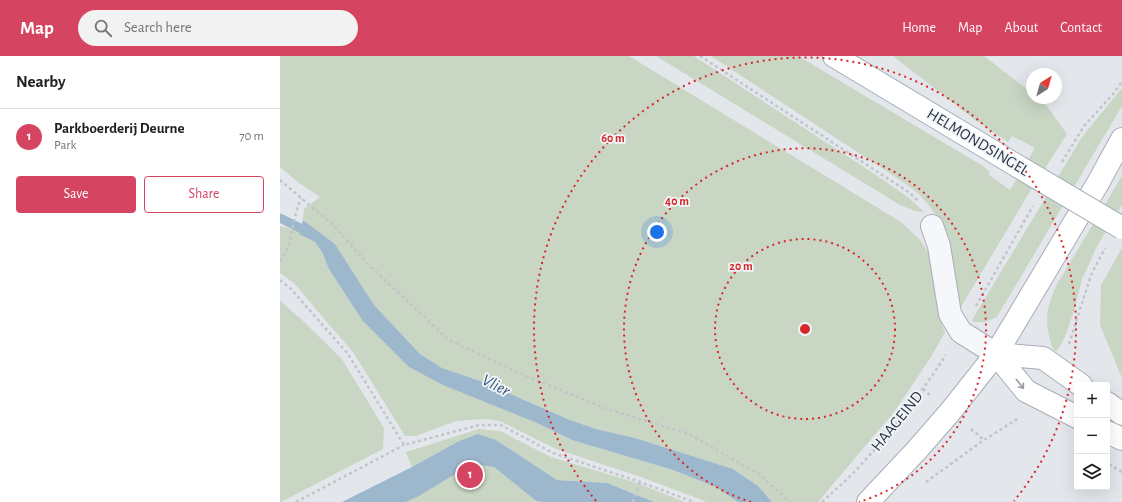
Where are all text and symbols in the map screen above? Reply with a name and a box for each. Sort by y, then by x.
search box [78,10,358,46]
icon: search [92,17,114,39]
text: Map [20,19,54,38]
text: Search here [124,20,192,35]
text: Home [902,21,936,35]
text: Map [958,21,982,35]
text: About [1004,21,1038,35]
text: Contact [1060,21,1102,35]
north arrow [1026,68,1062,104]
text: Nearby [16,73,66,90]
street label: HELMONDSINGEL [924,105,1032,179]
text: Parkboerderij Deurne [54,121,185,136]
text: 1 [27,130,31,143]
text: 70 m [239,130,264,143]
text: 60 m [601,132,625,144]
text: Park [54,139,76,152]
button: Save [16,176,136,213]
button: Share [144,176,264,213]
text: 40 m [665,195,689,207]
your location [647,222,667,242]
text: 20 m [729,260,753,272]
centre of rings [798,322,812,336]
water label: Vlier [479,371,513,399]
one-way arrow [1016,379,1025,390]
map controls [1074,382,1110,490]
button: + [1074,382,1110,418]
street label: HAAGEIND [868,388,926,454]
button: − [1074,418,1110,454]
button: layers [1074,454,1110,490]
pin: 1 [457,460,483,490]

